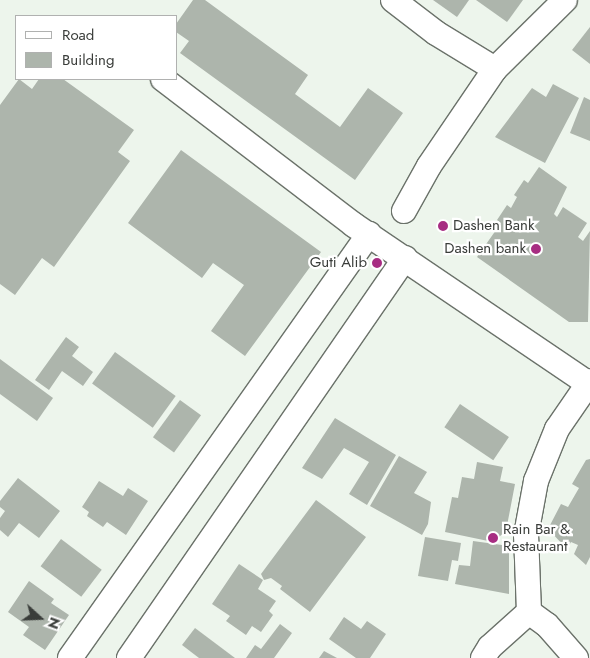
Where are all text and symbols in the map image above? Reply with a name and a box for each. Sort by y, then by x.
legend [15,15,178,80]
text: Road [62,24,94,46]
text: Building [62,49,114,71]
place label: Dashen Bank [453,217,534,235]
marker: Dashen Bank [437,220,449,232]
place label: Dashen bank [444,240,526,258]
marker: Dashen bank [530,243,542,255]
place label: Guti Alib [310,254,367,272]
marker: Guti Alib [371,257,383,269]
place label: Rain Bar & Restaurant [503,520,570,555]
marker: Rain Bar & Restaurant [487,532,499,544]
north arrow [15,593,65,643]
text: N [43,614,65,632]

